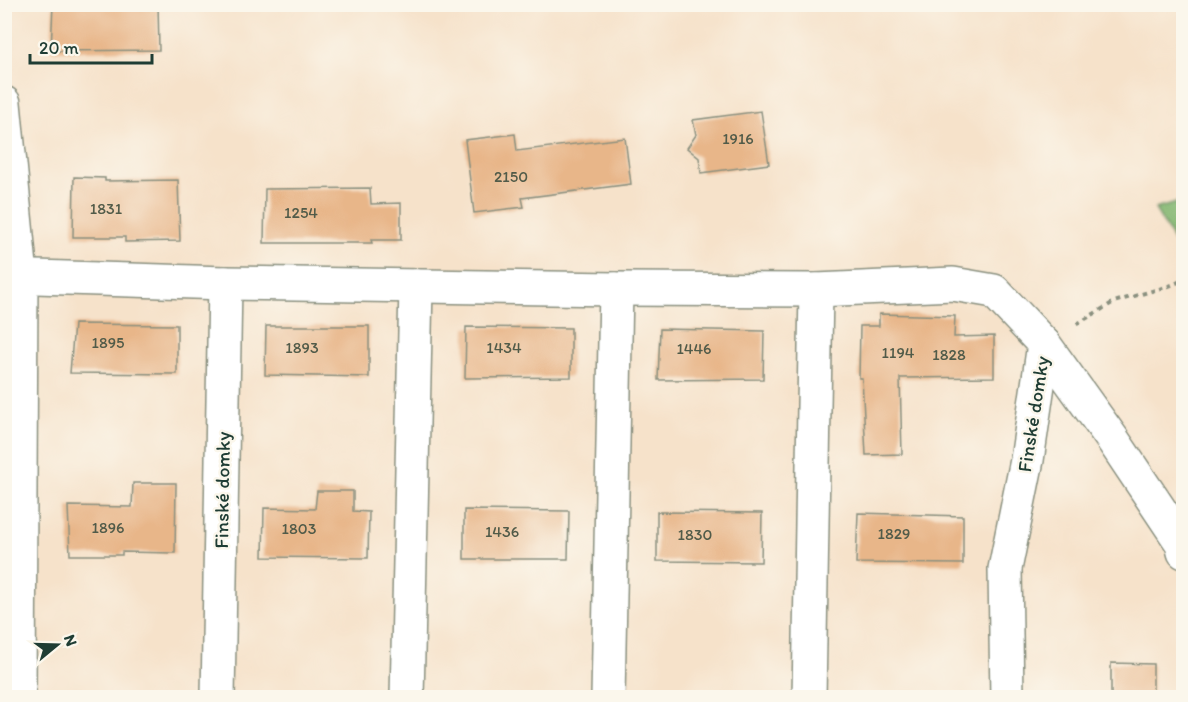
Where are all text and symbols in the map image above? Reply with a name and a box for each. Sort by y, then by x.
scale bar [30,27,152,65]
text: 20 m [39,37,79,59]
house number: 1916 [722,129,754,148]
house number: 2150 [494,167,528,186]
house number: 1831 [90,199,123,218]
house number: 1254 [284,203,318,222]
house number: 1895 [92,333,124,352]
house number: 1893 [285,338,319,357]
house number: 1434 [486,338,522,357]
house number: 1446 [676,339,712,358]
house number: 1194 [882,343,915,362]
house number: 1828 [932,345,966,364]
street label: Finské domky [1012,354,1054,474]
street label: Finské domky [209,431,235,549]
house number: 1896 [91,518,125,537]
house number: 1803 [282,519,317,538]
house number: 1436 [485,522,519,541]
house number: 1829 [878,524,910,543]
house number: 1830 [678,525,712,544]
north arrow [27,615,87,675]
text: N [60,632,81,648]

